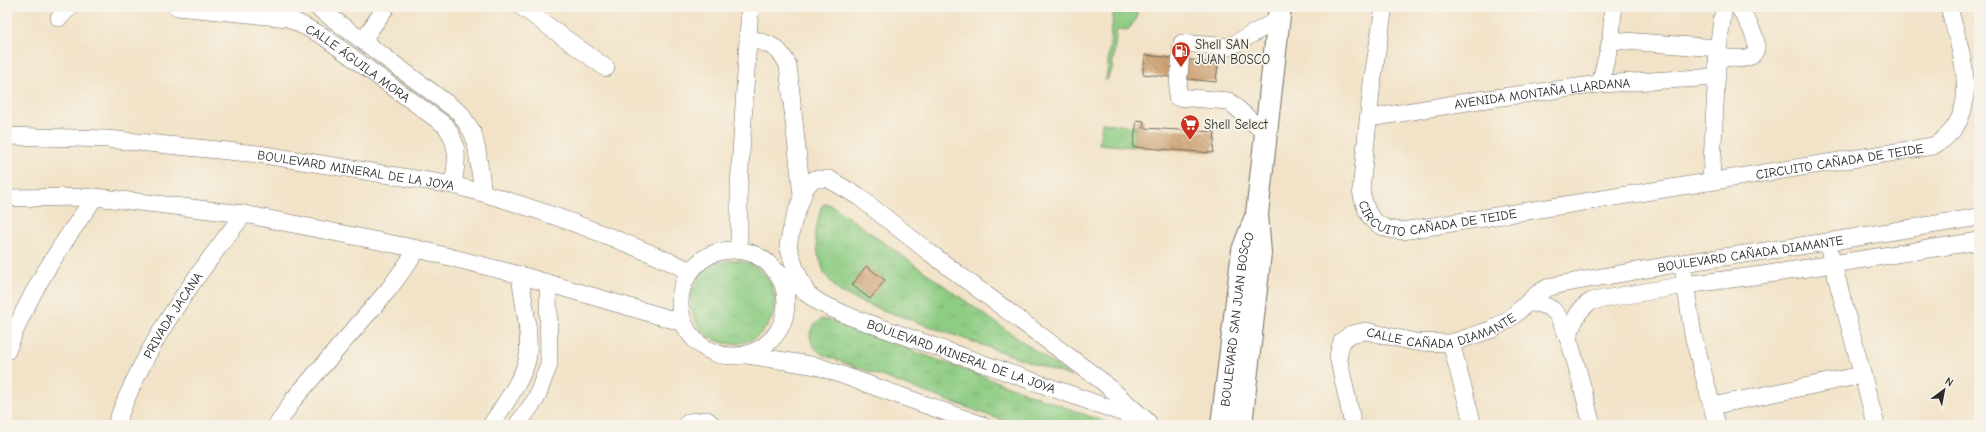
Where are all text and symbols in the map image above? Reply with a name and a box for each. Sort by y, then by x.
street label: CALLE ÁGUILA MORA [303,21,413,106]
place label: Shell SAN JUAN BOSCO [1195,37,1270,67]
fuel station icon: Shell SAN JUAN BOSCO [1170,40,1192,68]
street label: AVENIDA MONTAÑA LLARDANA [1453,75,1631,112]
supermarket icon: Shell Select [1179,113,1201,141]
place label: Shell Select [1204,117,1269,132]
street label: CIRCUITO CAÑADA DE TEIDE [1755,141,1925,182]
street label: BOULEVARD MINERAL DE LA JOYA [256,147,456,193]
street label: CIRCUITO CAÑADA DE TEIDE [1356,198,1518,239]
street label: BOULEVARD SAN JUAN BOSCO [1217,230,1257,407]
street label: BOULEVARD CAÑADA DIAMANTE [1657,232,1845,275]
street label: PRIVADA JACANA [140,269,206,361]
street label: CALLE CAÑADA DIAMANTE [1365,310,1519,351]
street label: BOULEVARD MINERAL DE LA JOYA [865,316,1058,397]
north arrow [1924,370,1964,410]
text: N [1943,375,1956,389]

